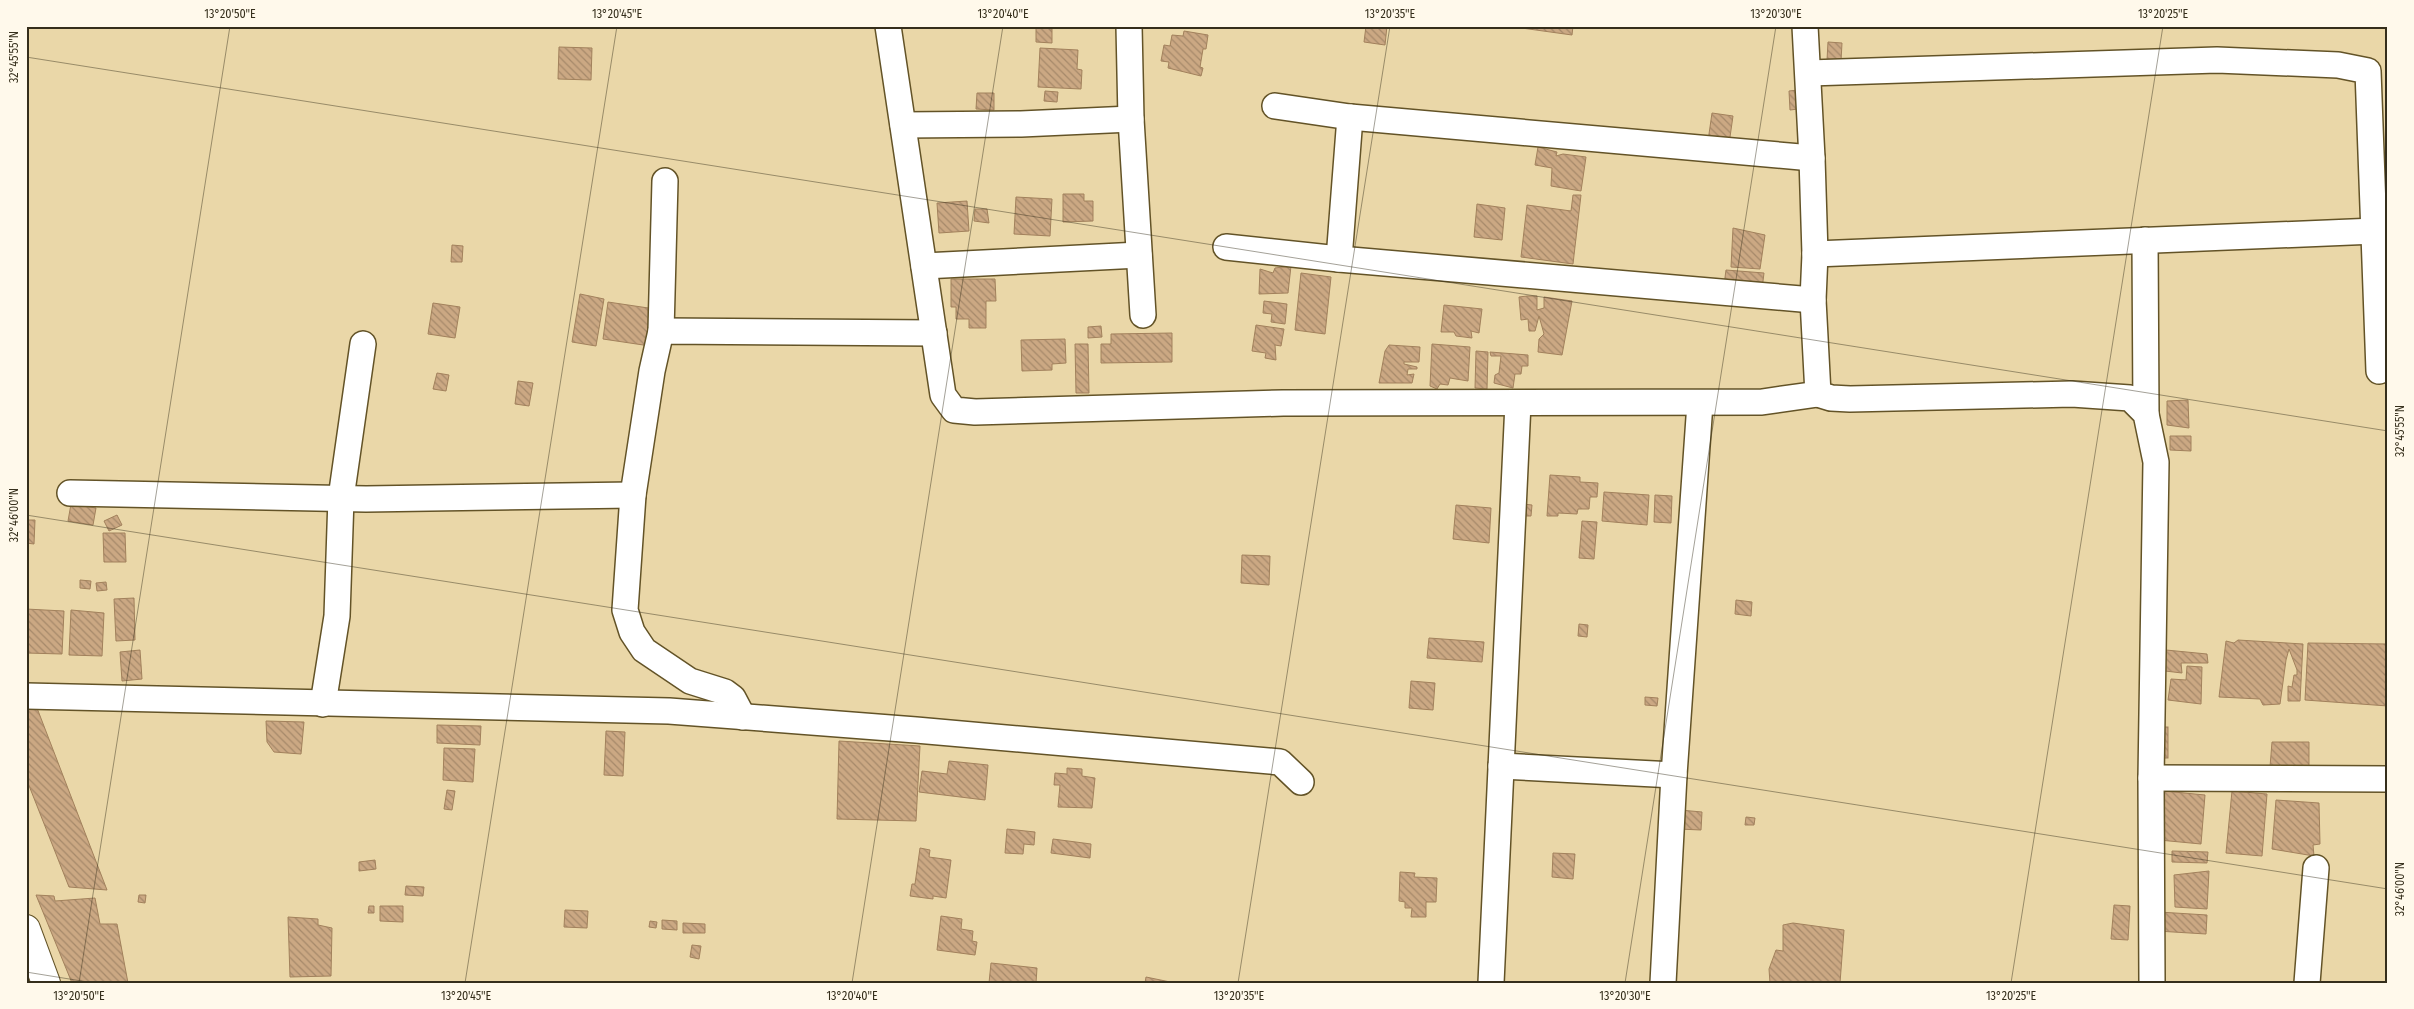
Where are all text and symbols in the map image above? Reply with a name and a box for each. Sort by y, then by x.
text: 13°20'50"E [204,7,256,21]
text: 13°20'45"E [592,7,642,21]
text: 13°20'40"E [977,7,1029,21]
text: 13°20'35"E [1365,7,1416,21]
text: 13°20'30"E [1750,7,1802,21]
text: 13°20'25"E [2138,7,2188,21]
text: 32°45'55"N [7,31,21,83]
text: 32°45'55"N [2393,405,2407,457]
text: 32°46'00"N [7,488,21,542]
text: 32°46'00"N [2393,862,2407,916]
text: 13°20'50"E [53,989,105,1003]
text: 13°20'45"E [441,989,491,1003]
text: 13°20'40"E [826,989,878,1003]
text: 13°20'35"E [1214,989,1265,1003]
text: 13°20'30"E [1599,989,1651,1003]
text: 13°20'25"E [1986,989,2036,1003]

